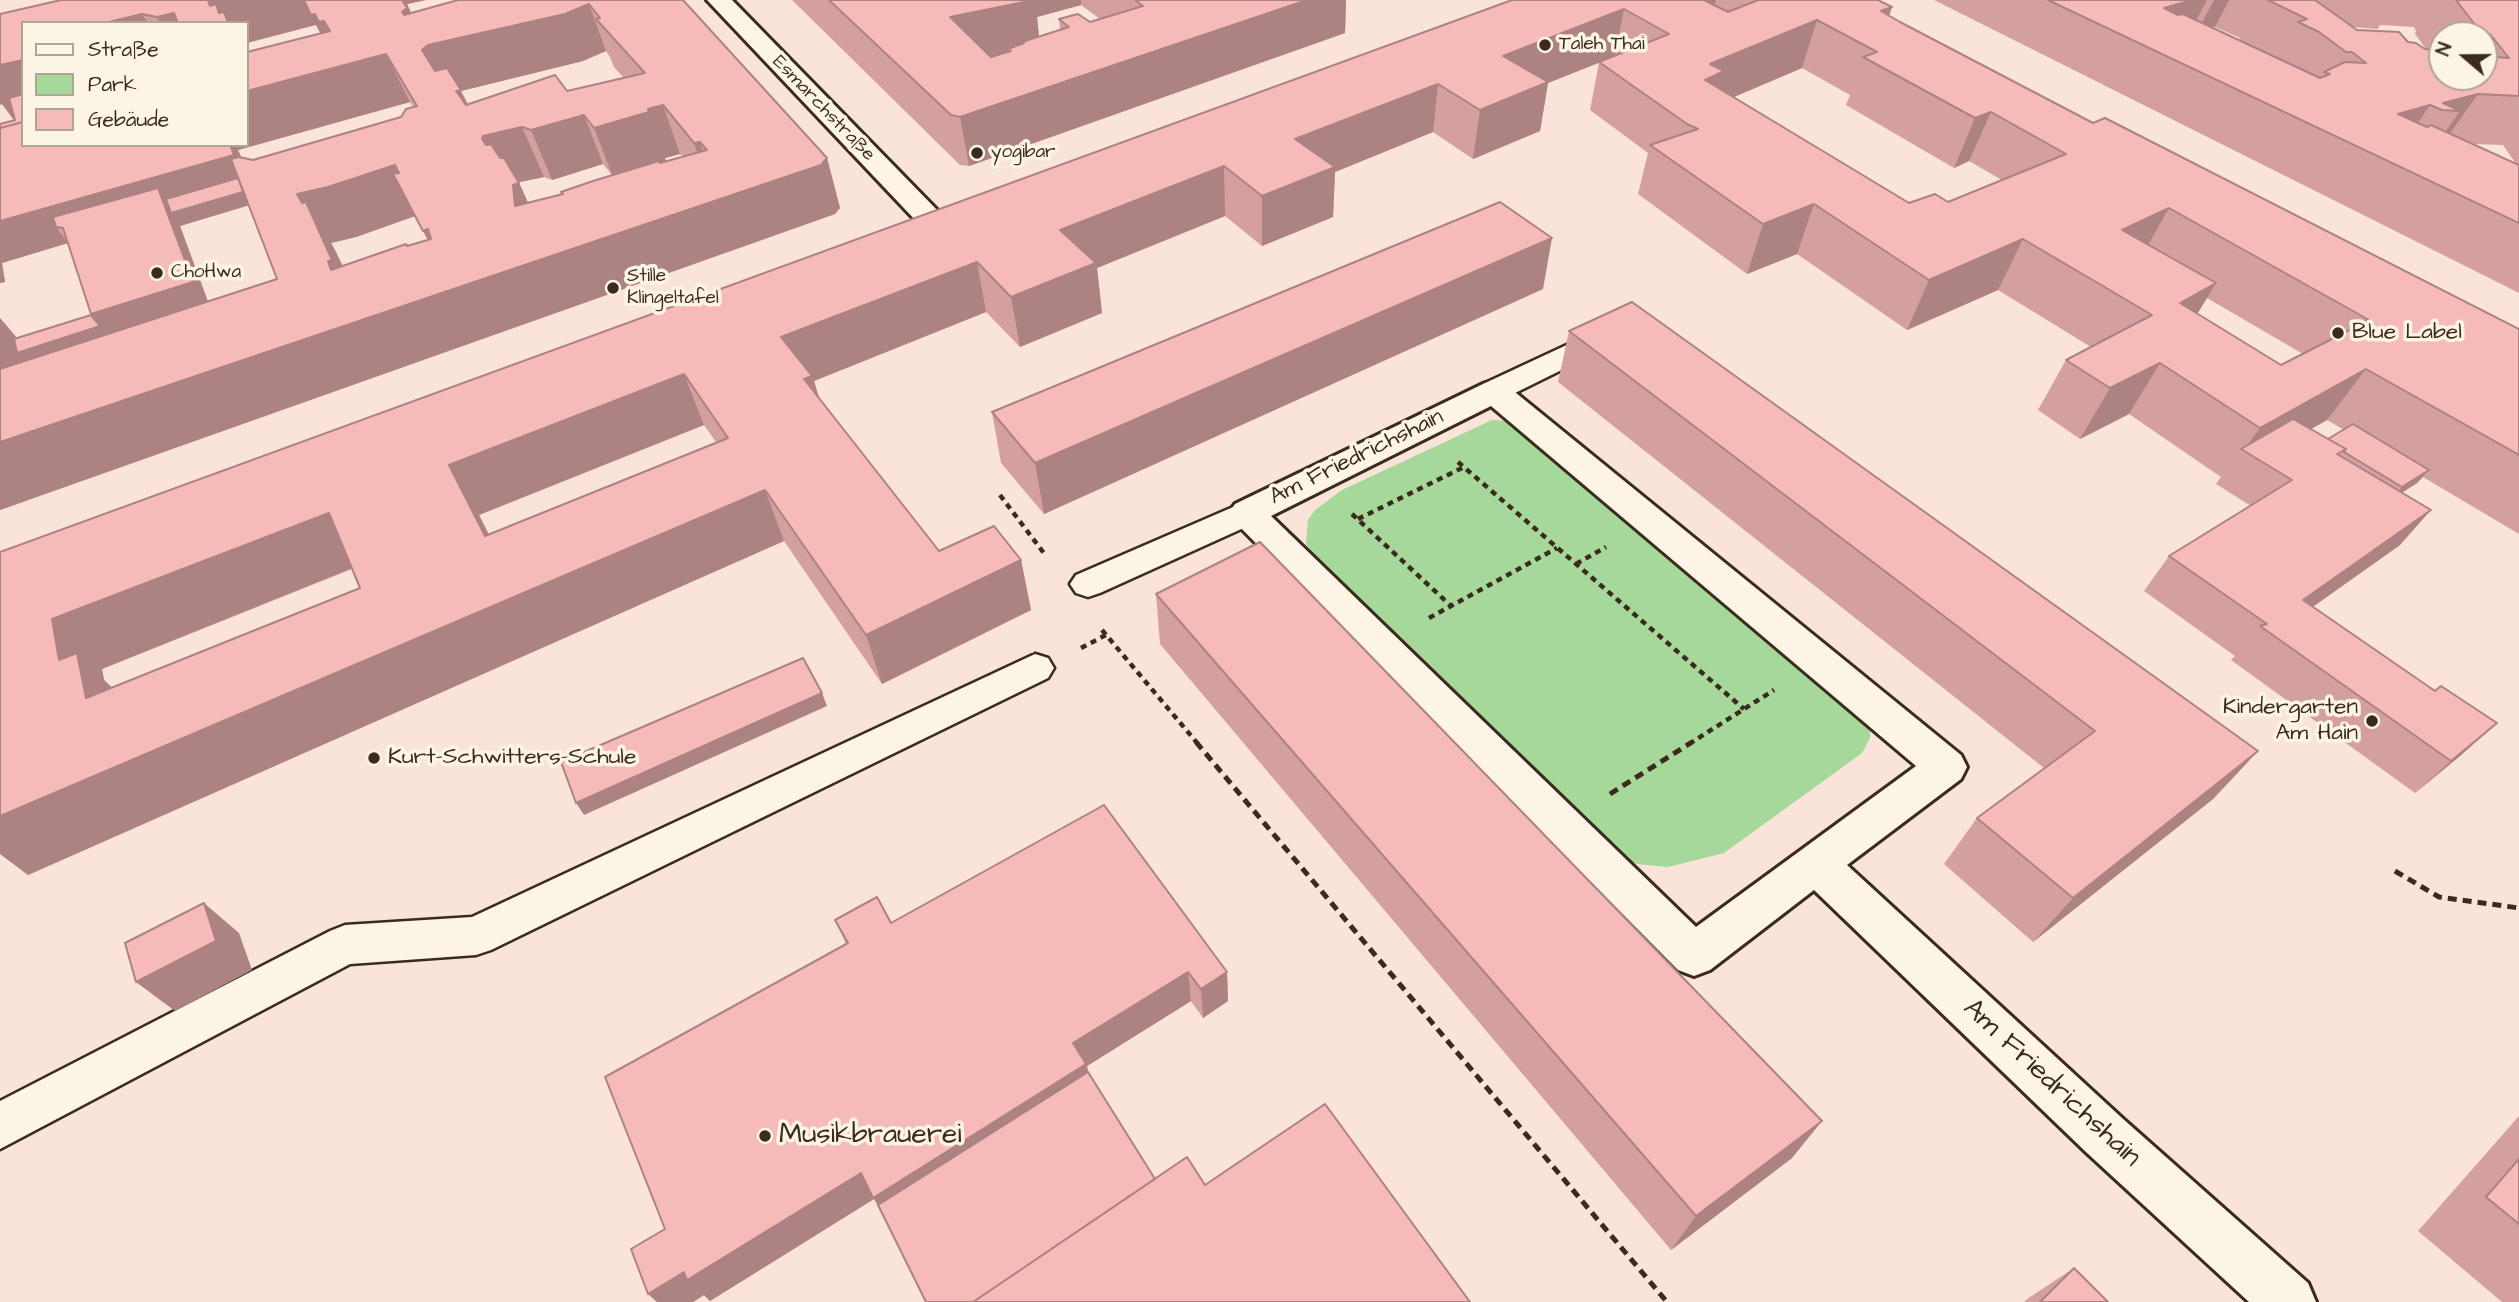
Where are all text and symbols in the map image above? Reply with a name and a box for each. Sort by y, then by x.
legend [21,21,248,147]
north arrow [2428,21,2498,91]
place label: Taleh Thai [1559,34,1645,56]
text: Straße [88,35,159,64]
marker: Taleh Thai [1537,37,1553,53]
text: N [2430,39,2459,60]
street label: Esmarchstraße [767,51,879,167]
text: Park [88,70,137,99]
text: Gebäude [88,105,169,134]
place label: yogibar [991,142,1056,164]
marker: yogibar [969,145,985,161]
place label: ChoHwa [171,262,241,284]
marker: ChoHwa [149,265,165,281]
place label: Stille Klingeltafel [627,266,719,310]
marker: Stille Klingeltafel [605,280,621,296]
place label: Blue Label [2352,319,2462,347]
marker: Blue Label [2330,325,2346,341]
street label: Am Friedrichshain [1266,404,1448,512]
place label: Kindergarten Am Hain [2223,694,2358,748]
marker: Kindergarten Am Hain [2364,713,2380,729]
place label: Kurt-Schwitters-Schule [388,744,636,772]
marker: Kurt-Schwitters-Schule [366,750,382,766]
street label: Am Friedrichshain [1955,993,2147,1175]
place label: Musikbrauerei [779,1119,961,1153]
marker: Musikbrauerei [757,1128,773,1144]

